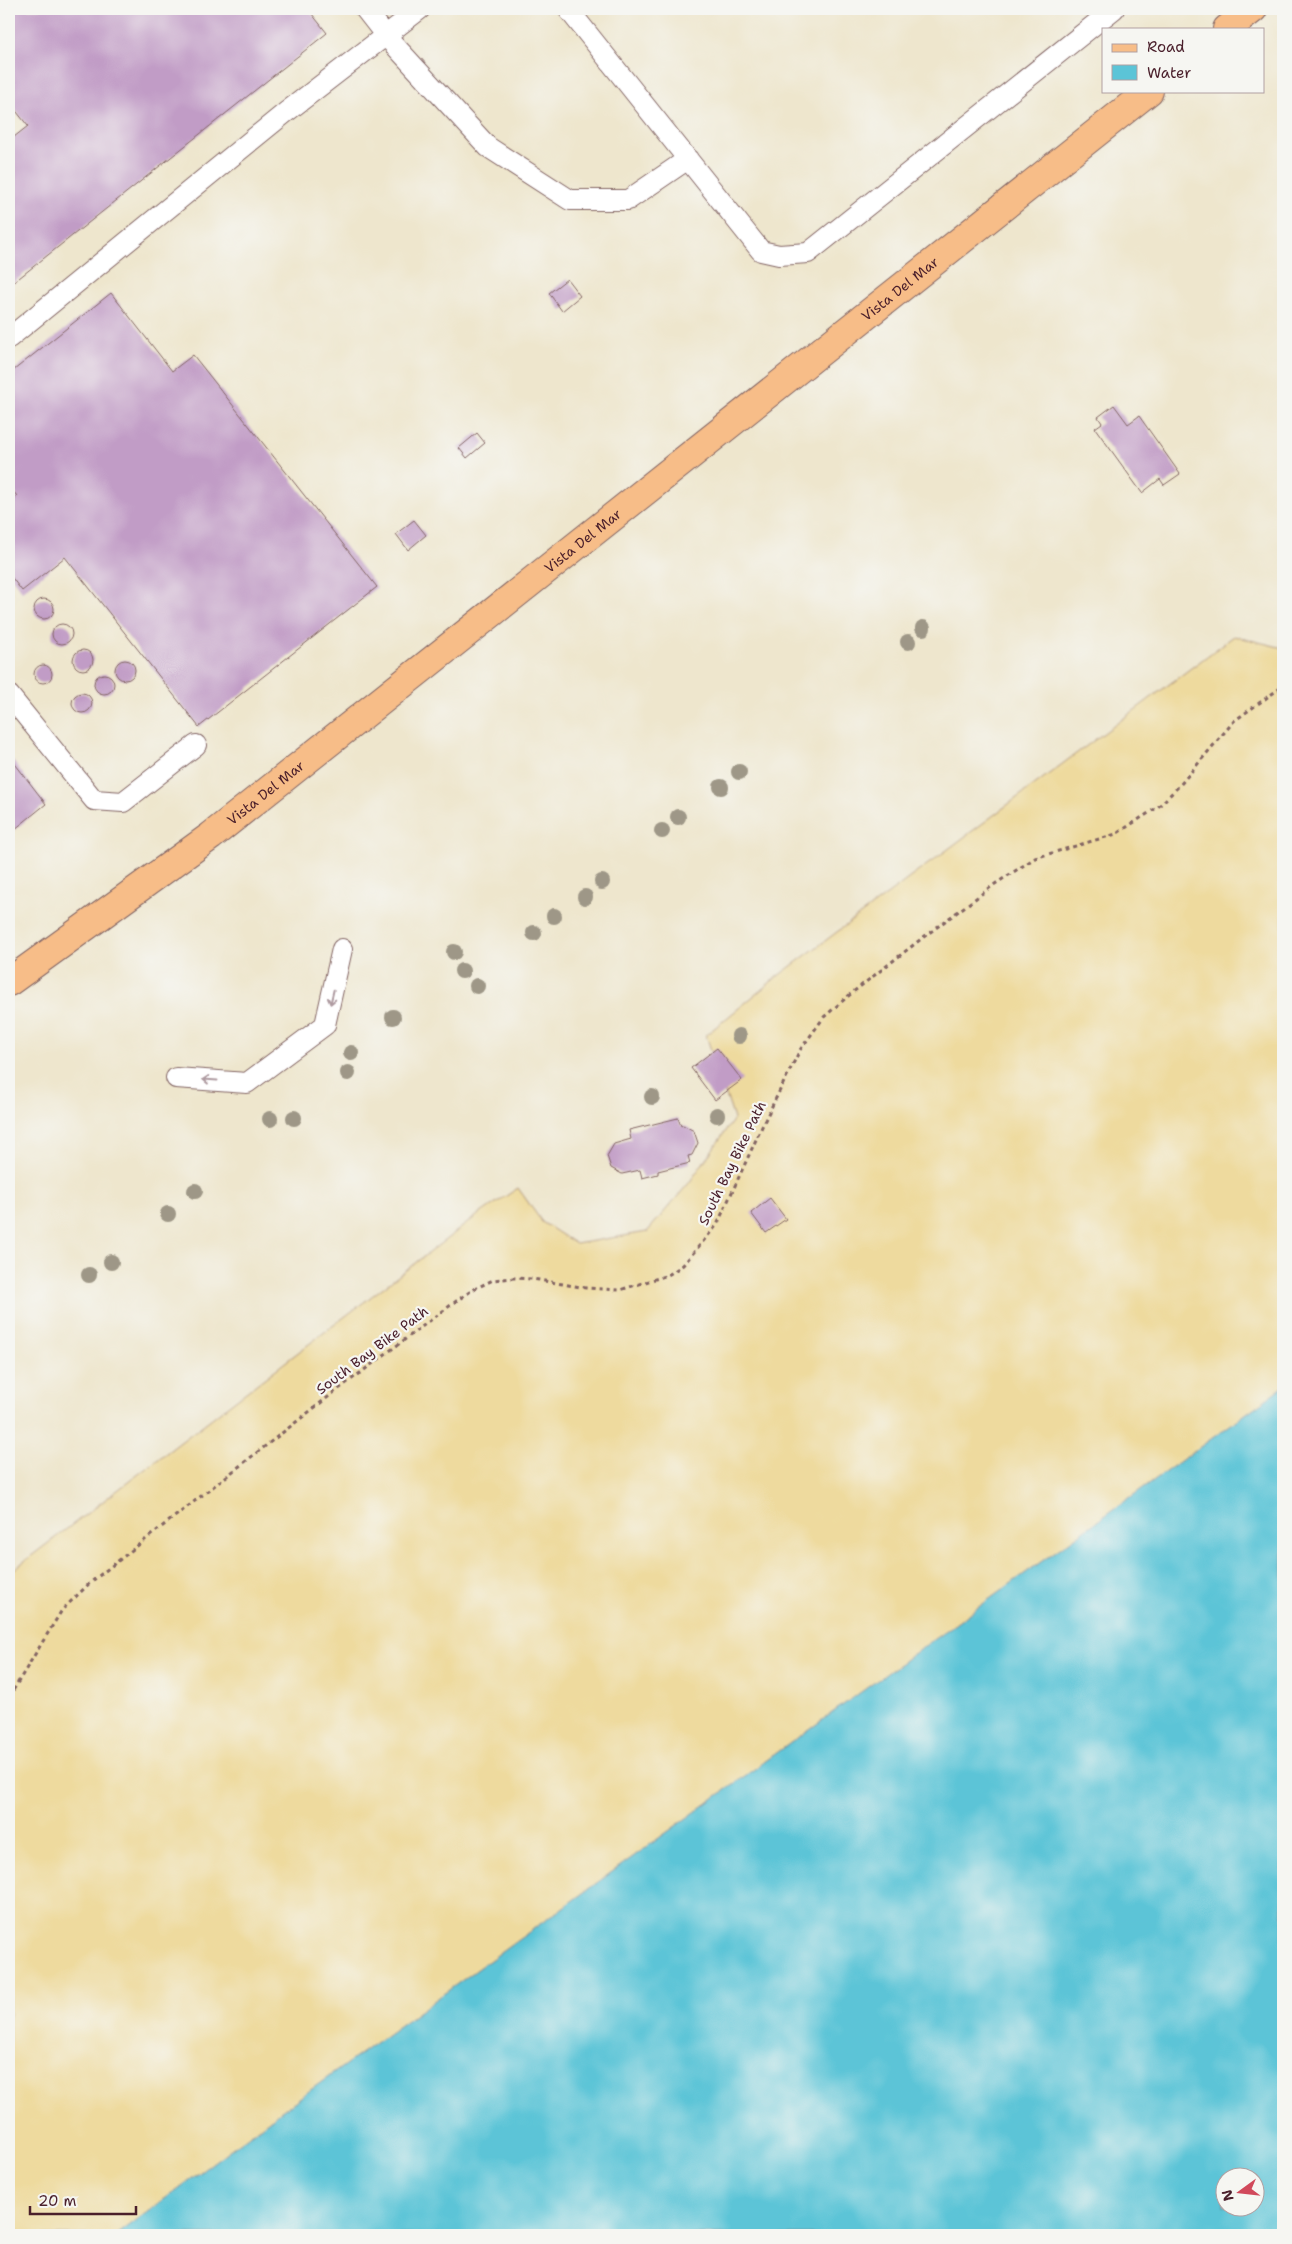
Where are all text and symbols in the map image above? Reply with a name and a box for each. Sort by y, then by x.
legend [1102,28,1264,92]
text: Road [1147,37,1185,57]
text: Water [1147,63,1191,83]
street label: Vista Del Mar [858,252,942,325]
street label: Vista Del Mar [541,504,625,577]
street label: Vista Del Mar [223,756,308,829]
one-way arrow [327,989,336,1005]
one-way arrow [203,1076,219,1085]
street label: South Bay Bike Path [694,1098,770,1228]
street label: South Bay Bike Path [312,1302,432,1398]
north arrow [1214,2166,1264,2216]
scale bar [30,2184,136,2216]
text: N [1217,2188,1238,2203]
text: 20 m [38,2191,77,2211]

